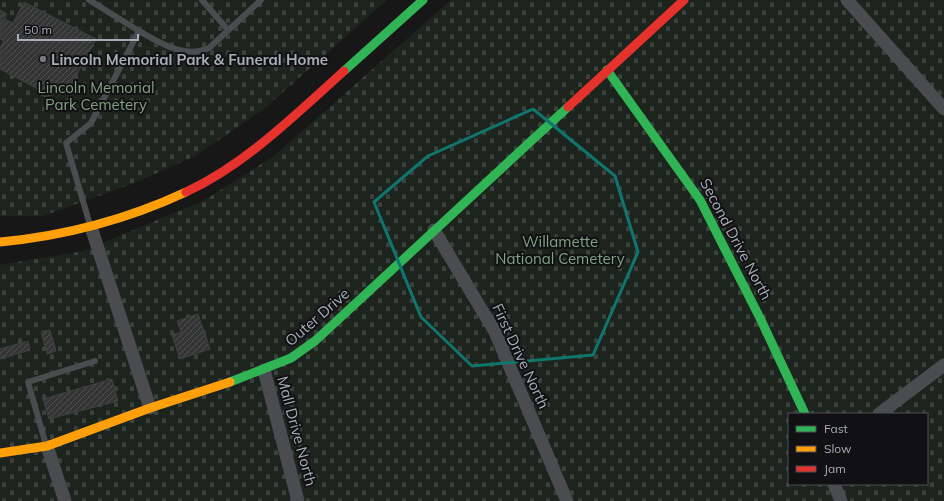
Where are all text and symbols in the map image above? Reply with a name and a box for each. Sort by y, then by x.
scale bar [18,16,138,42]
text: 50 m [24,22,52,37]
place label: Lincoln Memorial Park & Funeral Home [51,50,328,69]
marker: Lincoln Memorial Park & Funeral Home [38,54,48,64]
park label: Lincoln Memorial Park Cemetery [37,78,155,114]
street label: Second Drive North [696,175,776,303]
park label: Willamette National Cemetery [495,232,625,268]
street label: Outer Drive [281,284,353,350]
street label: First Drive North [488,300,554,412]
street label: Mall Drive North [273,374,321,488]
legend [788,413,928,485]
text: Fast [824,421,848,436]
text: Slow [824,441,852,456]
text: Jam [824,461,846,476]

